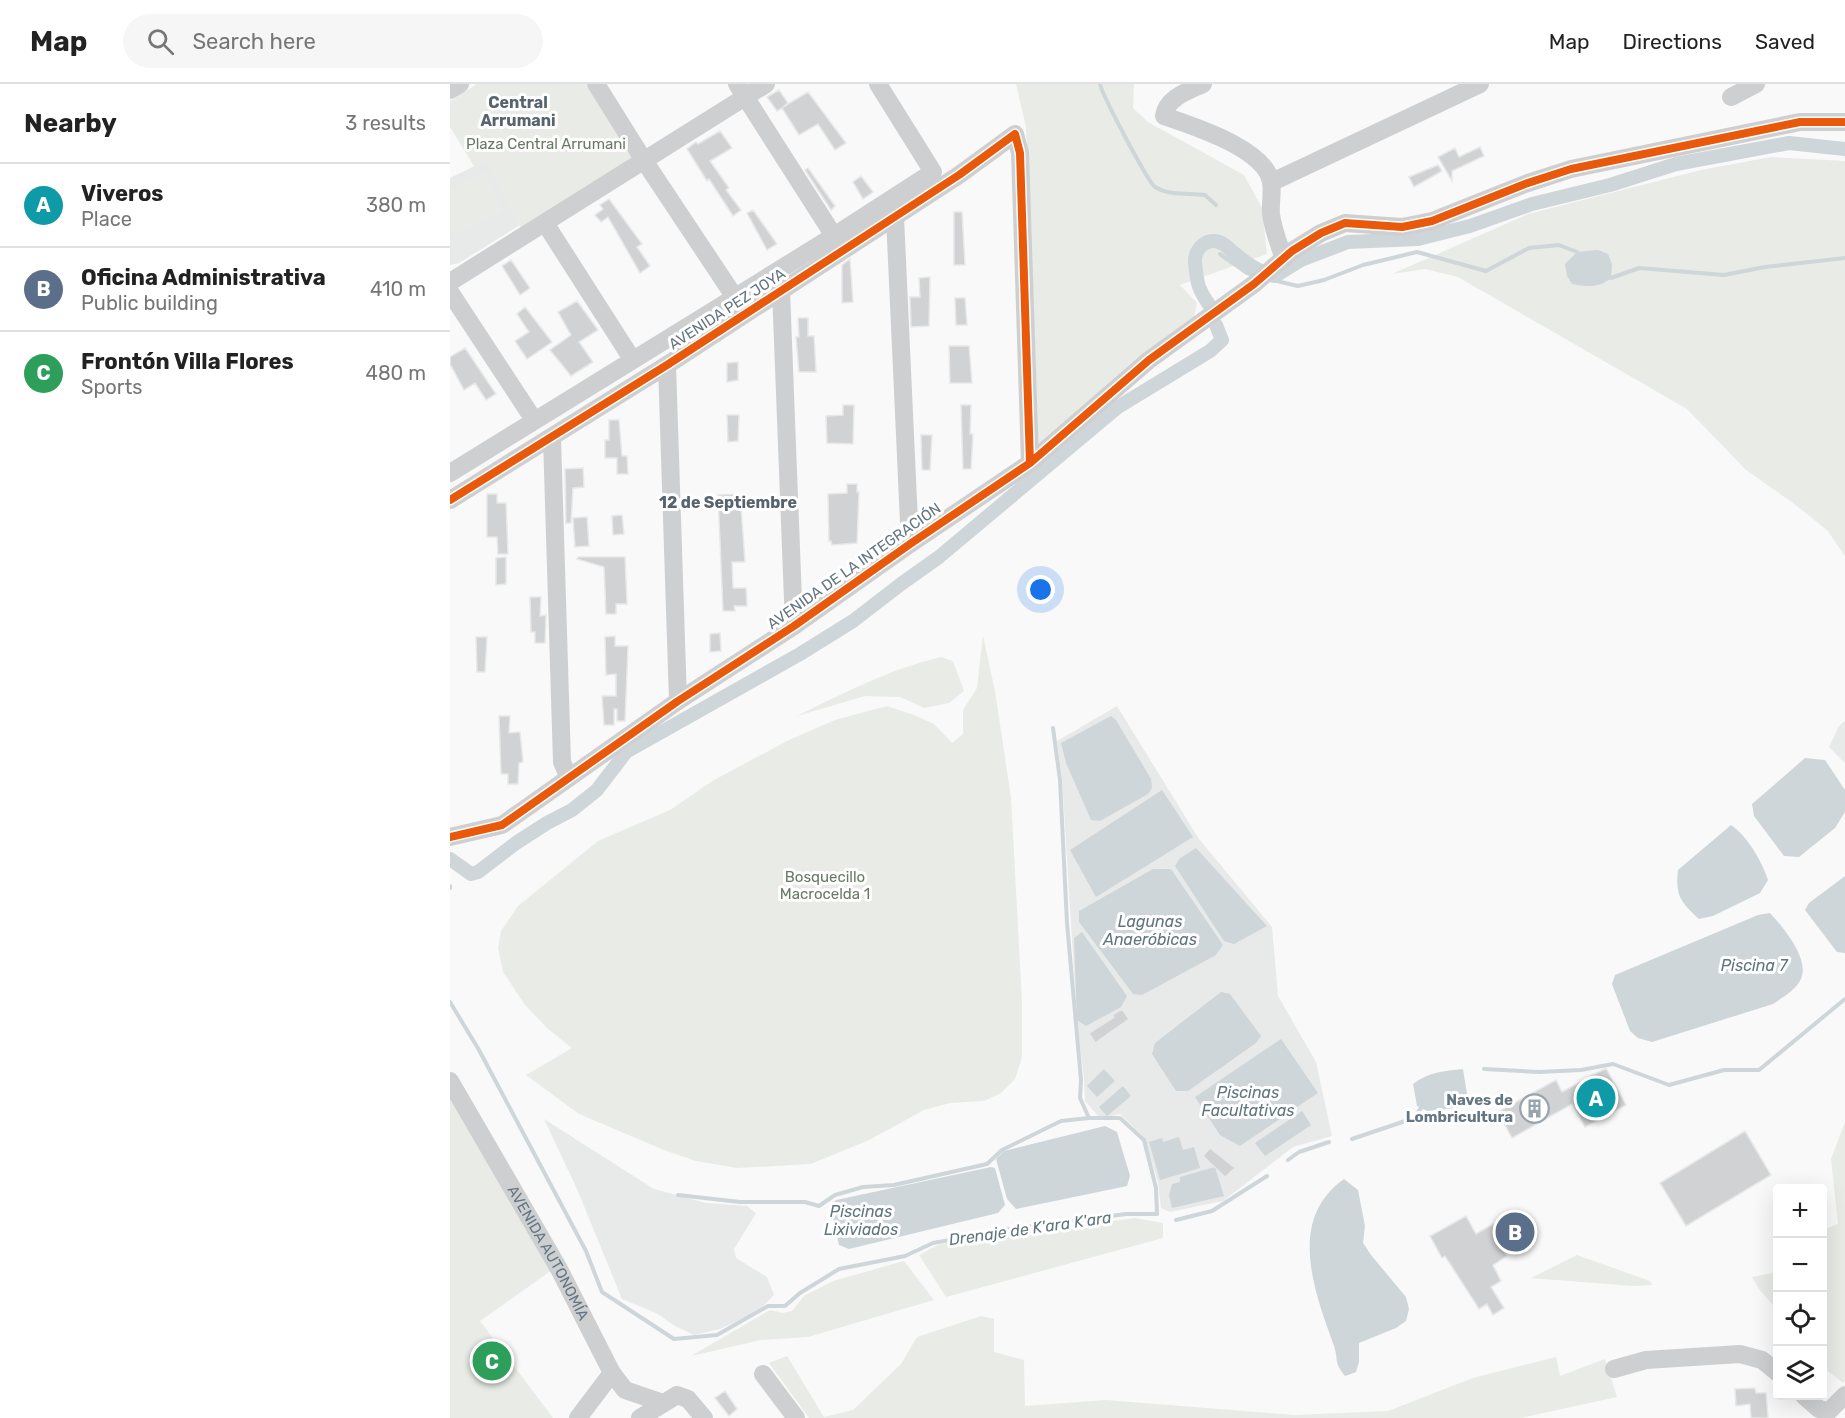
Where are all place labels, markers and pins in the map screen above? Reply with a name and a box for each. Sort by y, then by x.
pin: A [1576,1076,1616,1120]
place label: Naves de Lombricultura [1406,1091,1513,1126]
building icon: Naves de Lombricultura [1518,1093,1550,1125]
pin: B [1496,1210,1534,1254]
pin: C [472,1338,512,1384]

